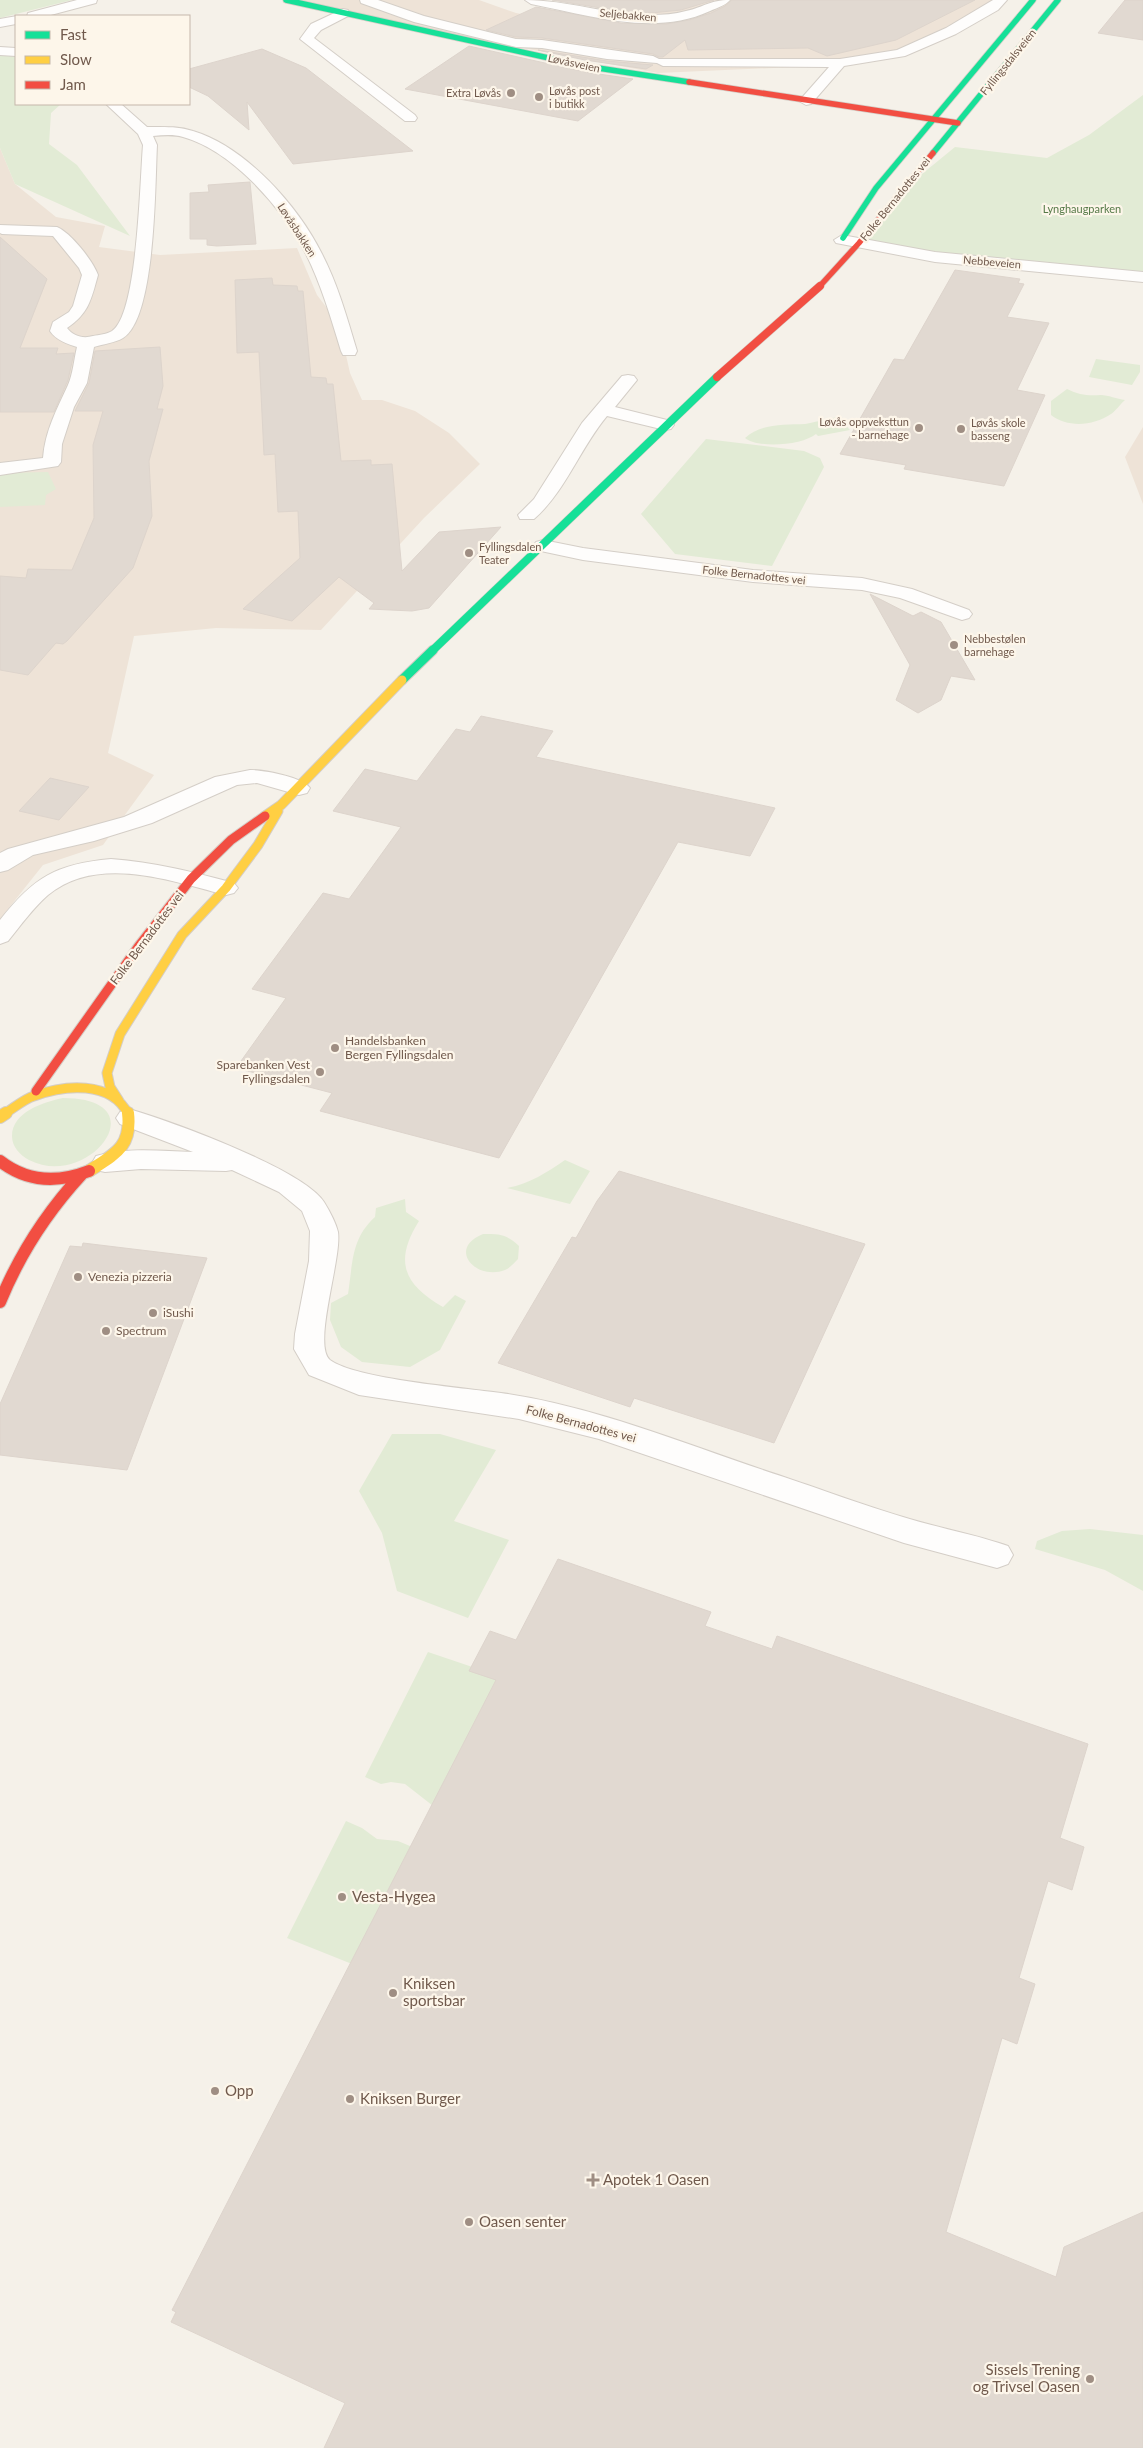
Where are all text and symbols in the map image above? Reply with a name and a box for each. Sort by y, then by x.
street label: Seljebakken [599,6,657,23]
legend [15,15,190,105]
text: Fast [60,25,87,43]
street label: Fyllingsdalsveien [977,26,1038,97]
text: Slow [60,50,92,68]
street label: Løvåsveien [547,51,601,74]
text: Jam [60,75,86,93]
place label: Løvås post i butikk [549,84,600,110]
place label: Extra Løvås [446,86,501,99]
marker: Extra Løvås [505,87,517,99]
marker: Løvås post i butikk [533,91,545,103]
street label: Folke Bernadottes vei [857,154,933,243]
street label: Løvåsbakken [275,200,320,259]
park label: Lynghaugparken [1043,202,1121,215]
street label: Nebbeveien [963,253,1021,271]
place label: Løvås oppveksttun - barnehage [819,415,909,441]
place label: Løvås skole basseng [971,416,1026,442]
marker: Løvås oppveksttun - barnehage [913,422,925,434]
marker: Løvås skole basseng [955,423,967,435]
place label: Fyllingsdalen Teater [479,540,541,566]
marker: Fyllingsdalen Teater [463,547,475,559]
street label: Folke Bernadottes vei [702,563,807,586]
place label: Nebbestølen barnehage [964,632,1026,658]
marker: Nebbestølen barnehage [948,639,960,651]
street label: Folke Bernadottes vei [107,888,187,987]
place label: Handelsbanken Bergen Fyllingsdalen [345,1033,454,1062]
marker: Handelsbanken Bergen Fyllingsdalen [329,1042,341,1054]
place label: Sparebanken Vest Fyllingsdalen [217,1057,311,1086]
marker: Sparebanken Vest Fyllingsdalen [314,1066,326,1078]
place label: Venezia pizzeria [88,1269,172,1284]
marker: Venezia pizzeria [72,1271,84,1283]
place label: iSushi [163,1305,194,1320]
marker: iSushi [147,1307,159,1319]
place label: Spectrum [116,1323,167,1338]
marker: Spectrum [100,1325,112,1337]
street label: Folke Bernadottes vei [525,1402,638,1445]
place label: Vesta-Hygea [352,1887,436,1905]
marker: Vesta-Hygea [336,1891,348,1903]
place label: Kniksen sportsbar [403,1974,466,2009]
marker: Kniksen sportsbar [387,1987,399,1999]
place label: Opp [225,2081,254,2099]
marker: Opp [209,2085,221,2097]
place label: Kniksen Burger [360,2089,461,2107]
marker: Kniksen Burger [344,2093,356,2105]
place label: Apotek 1 Oasen [603,2170,709,2188]
marker: Apotek 1 Oasen [587,2174,599,2186]
place label: Oasen senter [479,2212,567,2230]
marker: Oasen senter [463,2216,475,2228]
place label: Sissels Trening og Trivsel Oasen [973,2360,1080,2395]
marker: Sissels Trening og Trivsel Oasen [1084,2373,1096,2385]

